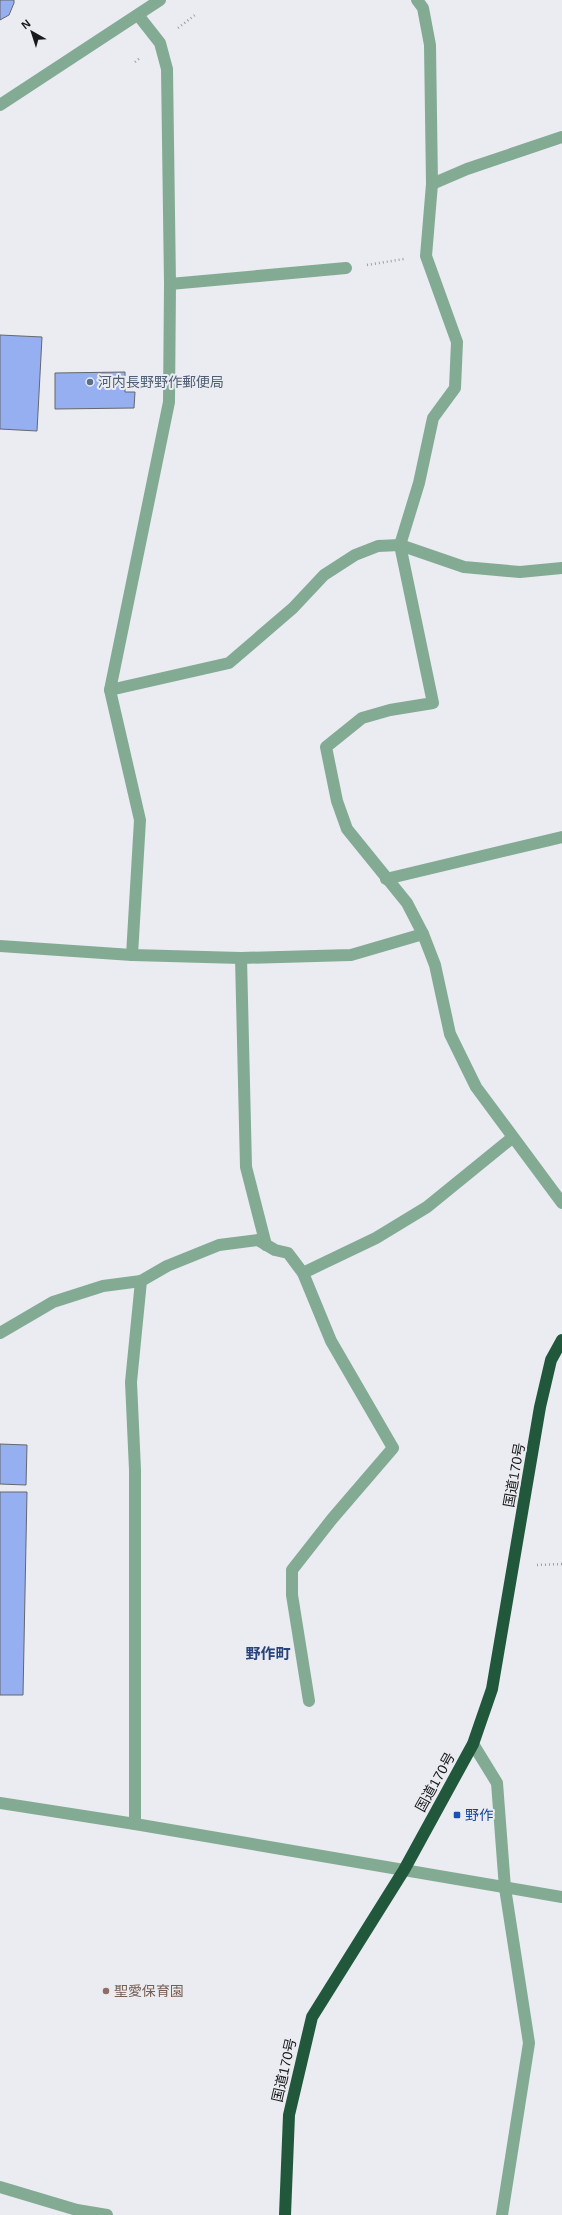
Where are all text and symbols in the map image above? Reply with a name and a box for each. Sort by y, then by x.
north arrow [12,12,52,52]
text: N [19,17,33,31]
place label: 河内長野野作郵便局 [98,374,224,390]
marker: 河内長野野作郵便局 [85,377,95,387]
street label: 国道170号 [500,1441,528,1509]
district label: 野作町 [245,1645,291,1662]
street label: 国道170号 [412,1750,458,1814]
place label: 野作 [465,1807,493,1823]
marker: 野作 [452,1810,462,1820]
place label: 聖愛保育園 [114,1983,184,1999]
marker: 聖愛保育園 [101,1986,111,1996]
street label: 国道170号 [269,2036,299,2104]

